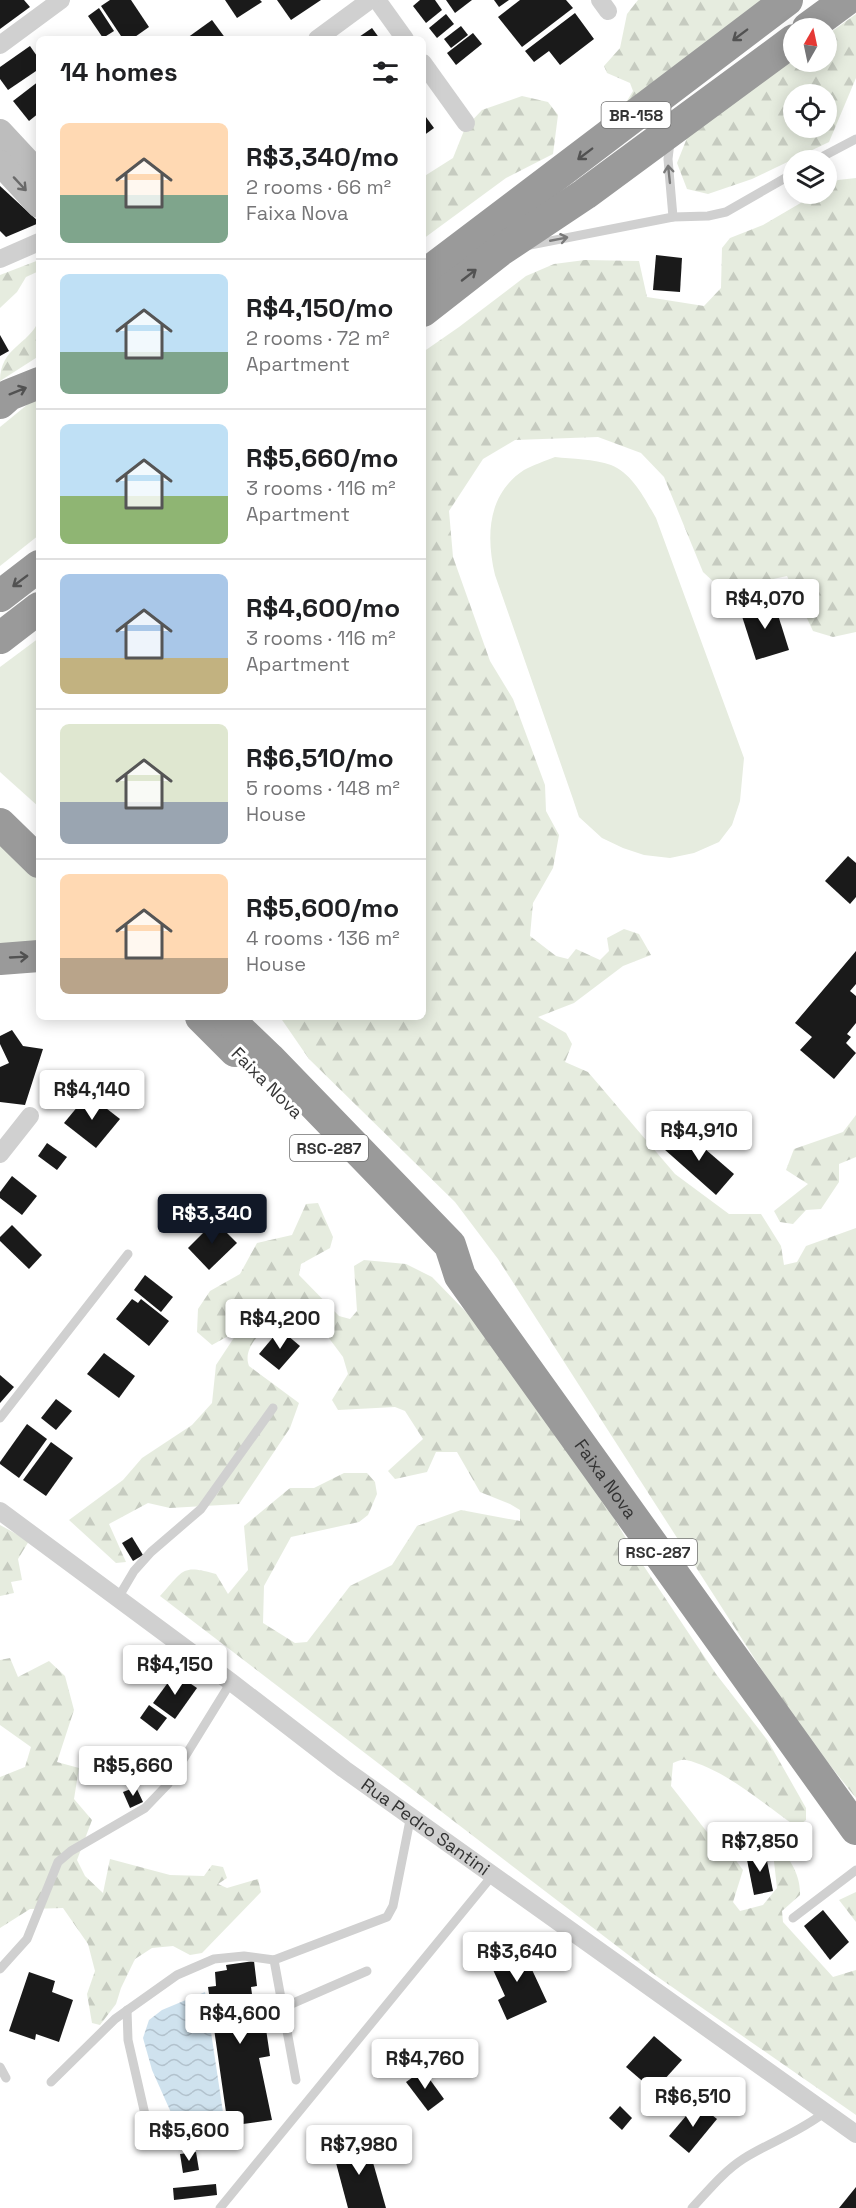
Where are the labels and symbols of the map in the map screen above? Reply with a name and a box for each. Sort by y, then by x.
north arrow [783,18,837,72]
one-way arrow [733,29,749,42]
road number: BR-158 [602,102,670,128]
one-way arrow [578,147,594,160]
one-way arrow [663,165,674,185]
one-way arrow [12,176,26,191]
one-way arrow [549,233,568,244]
one-way arrow [461,269,477,282]
one-way arrow [9,385,27,396]
one-way arrow [12,575,28,588]
pin: R$4,070 [710,579,820,630]
one-way arrow [9,951,29,962]
street label: Faixa Nova [227,1042,308,1123]
pin: R$4,140 [37,1070,147,1121]
pin: R$4,910 [644,1111,754,1162]
road number: RSC-287 [290,1135,368,1161]
pin: R$3,340 [157,1194,267,1245]
pin: R$4,200 [225,1299,335,1350]
street label: Faixa Nova [570,1435,642,1523]
road number: RSC-287 [619,1539,697,1565]
pin: R$4,150 [120,1645,230,1696]
pin: R$5,660 [78,1746,188,1797]
street label: Rua Pedro Santini [357,1773,495,1880]
pin: R$7,850 [705,1822,815,1873]
pin: R$3,640 [462,1932,572,1983]
pin: R$4,600 [185,1994,295,2045]
pin: R$4,760 [370,2039,480,2090]
pin: R$6,510 [638,2077,748,2128]
pin: R$5,600 [134,2111,244,2162]
pin: R$7,980 [304,2125,414,2176]

